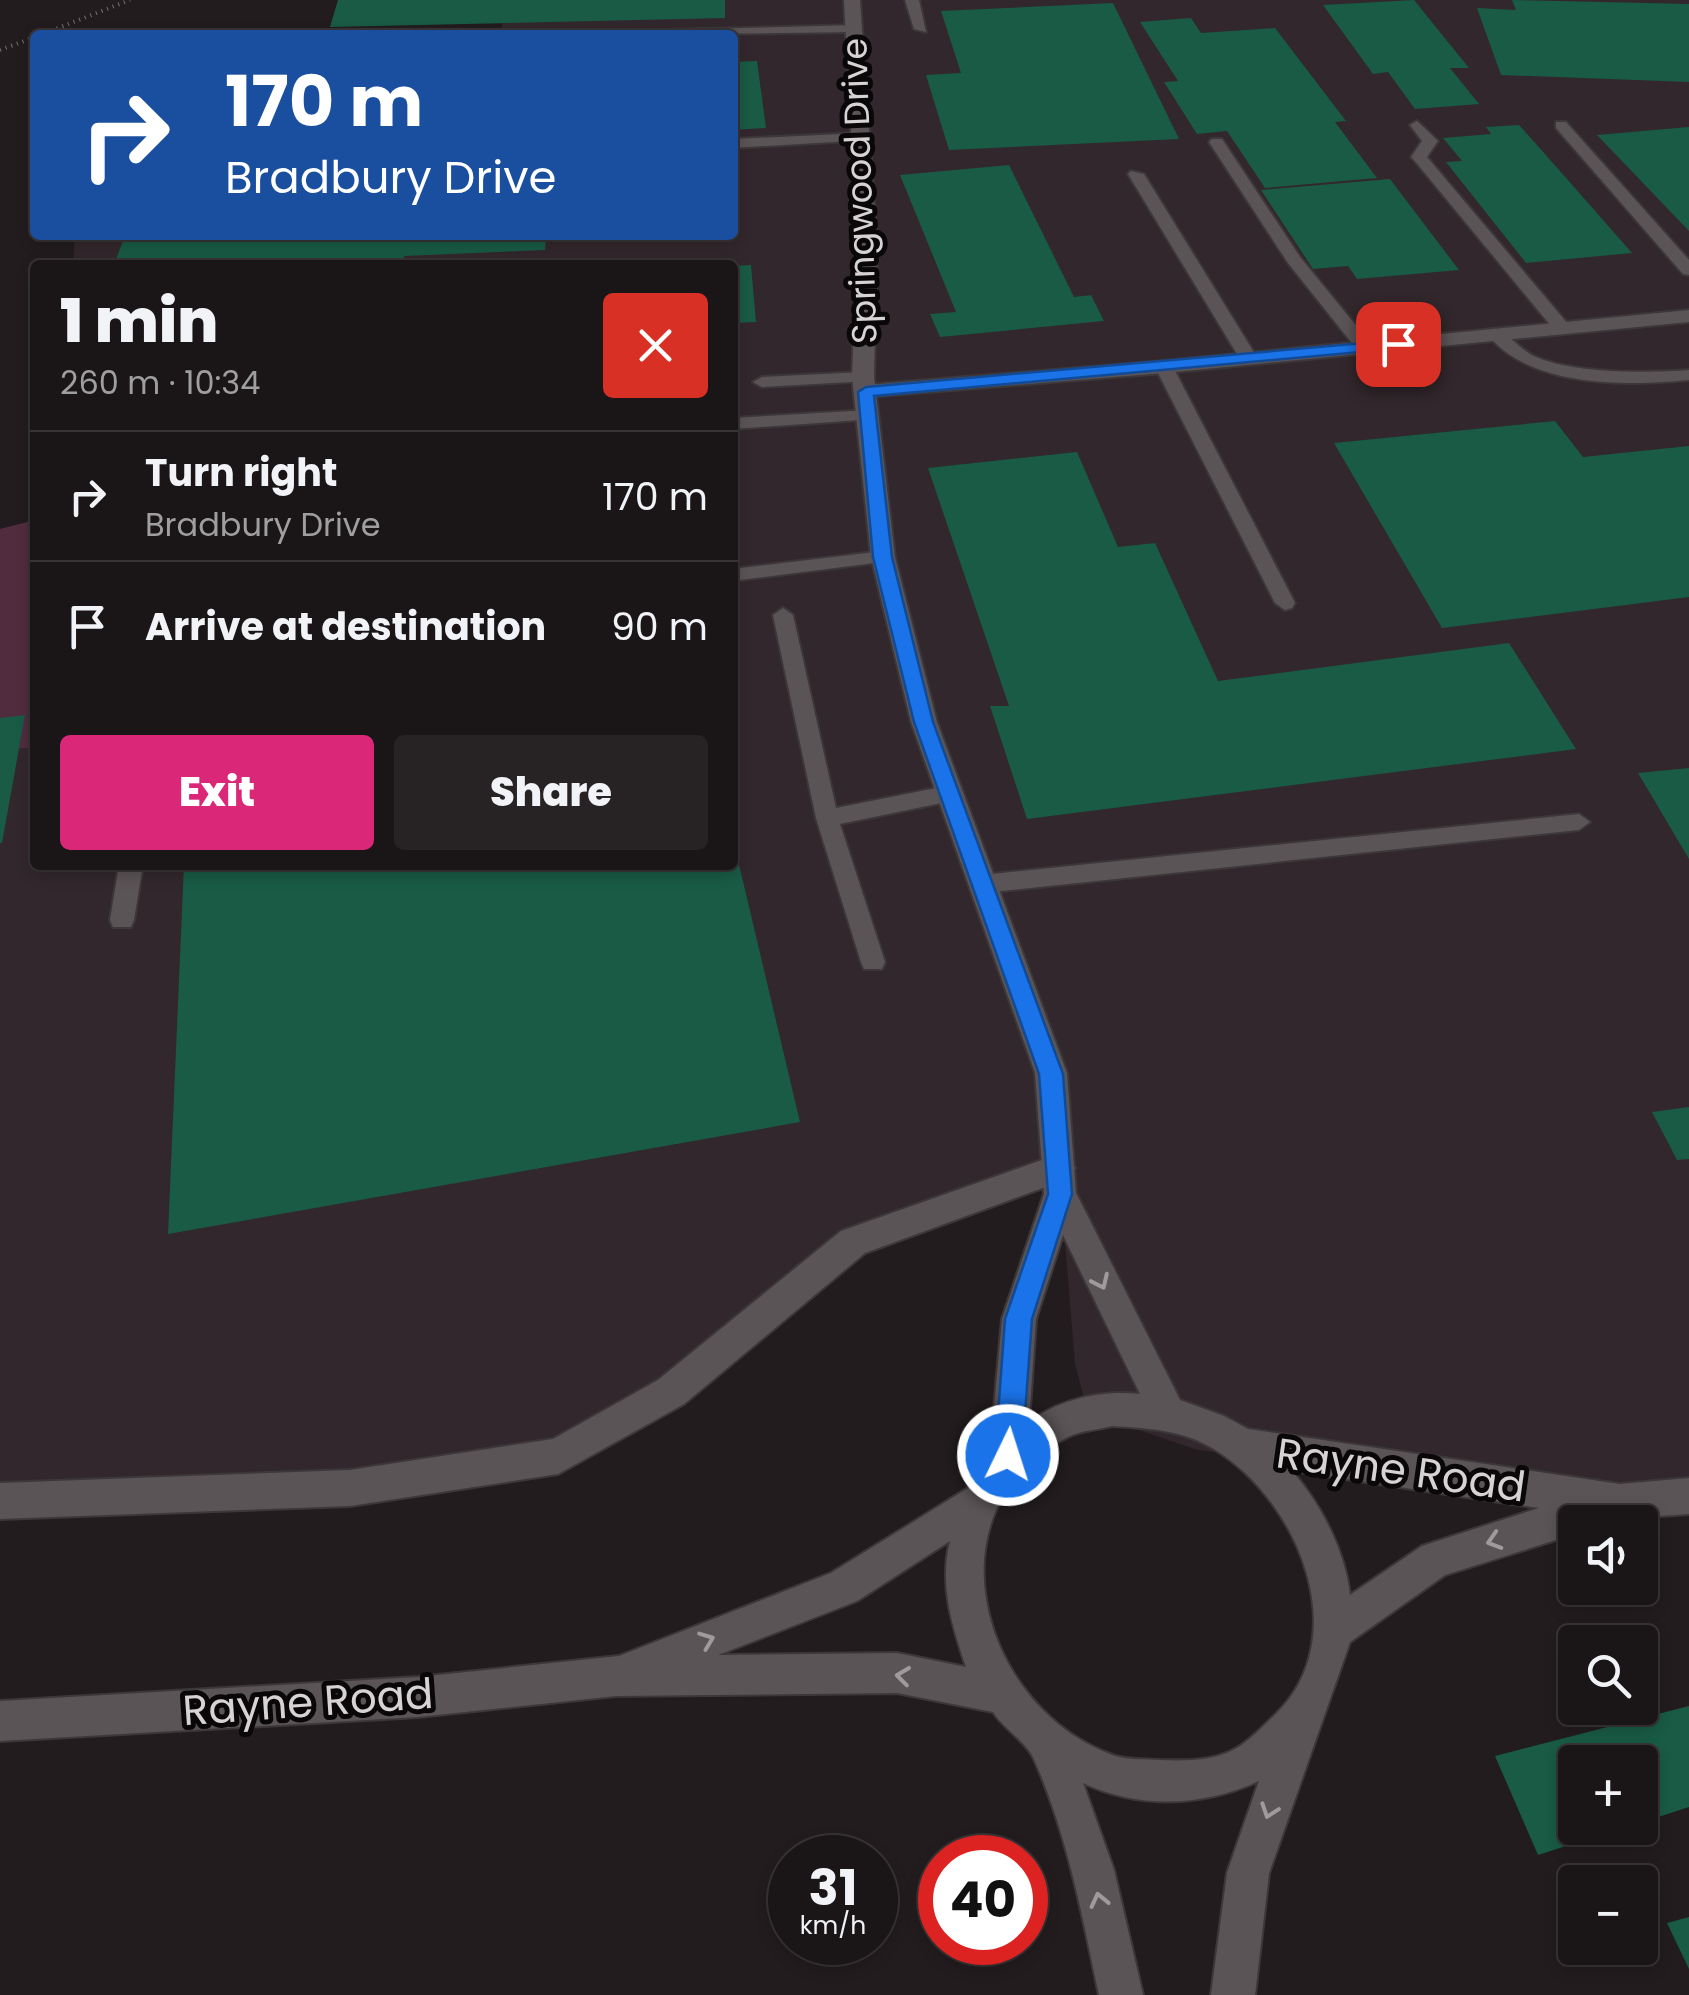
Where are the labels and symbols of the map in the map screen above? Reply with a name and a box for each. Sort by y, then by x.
street label: Springwood Drive [829,37,889,345]
pin [1356,302,1441,387]
one-way arrow [1089,1272,1109,1290]
position arrow [956,1403,1060,1507]
street label: Rayne Road [1273,1423,1529,1517]
one-way arrow [1486,1529,1503,1550]
one-way arrow [697,1631,714,1652]
street label: Rayne Road [181,1664,435,1740]
one-way arrow [894,1666,911,1687]
one-way arrow [1260,1802,1281,1819]
speed limit sign: 40 [918,1835,1048,1965]
one-way arrow [1090,1892,1111,1909]

